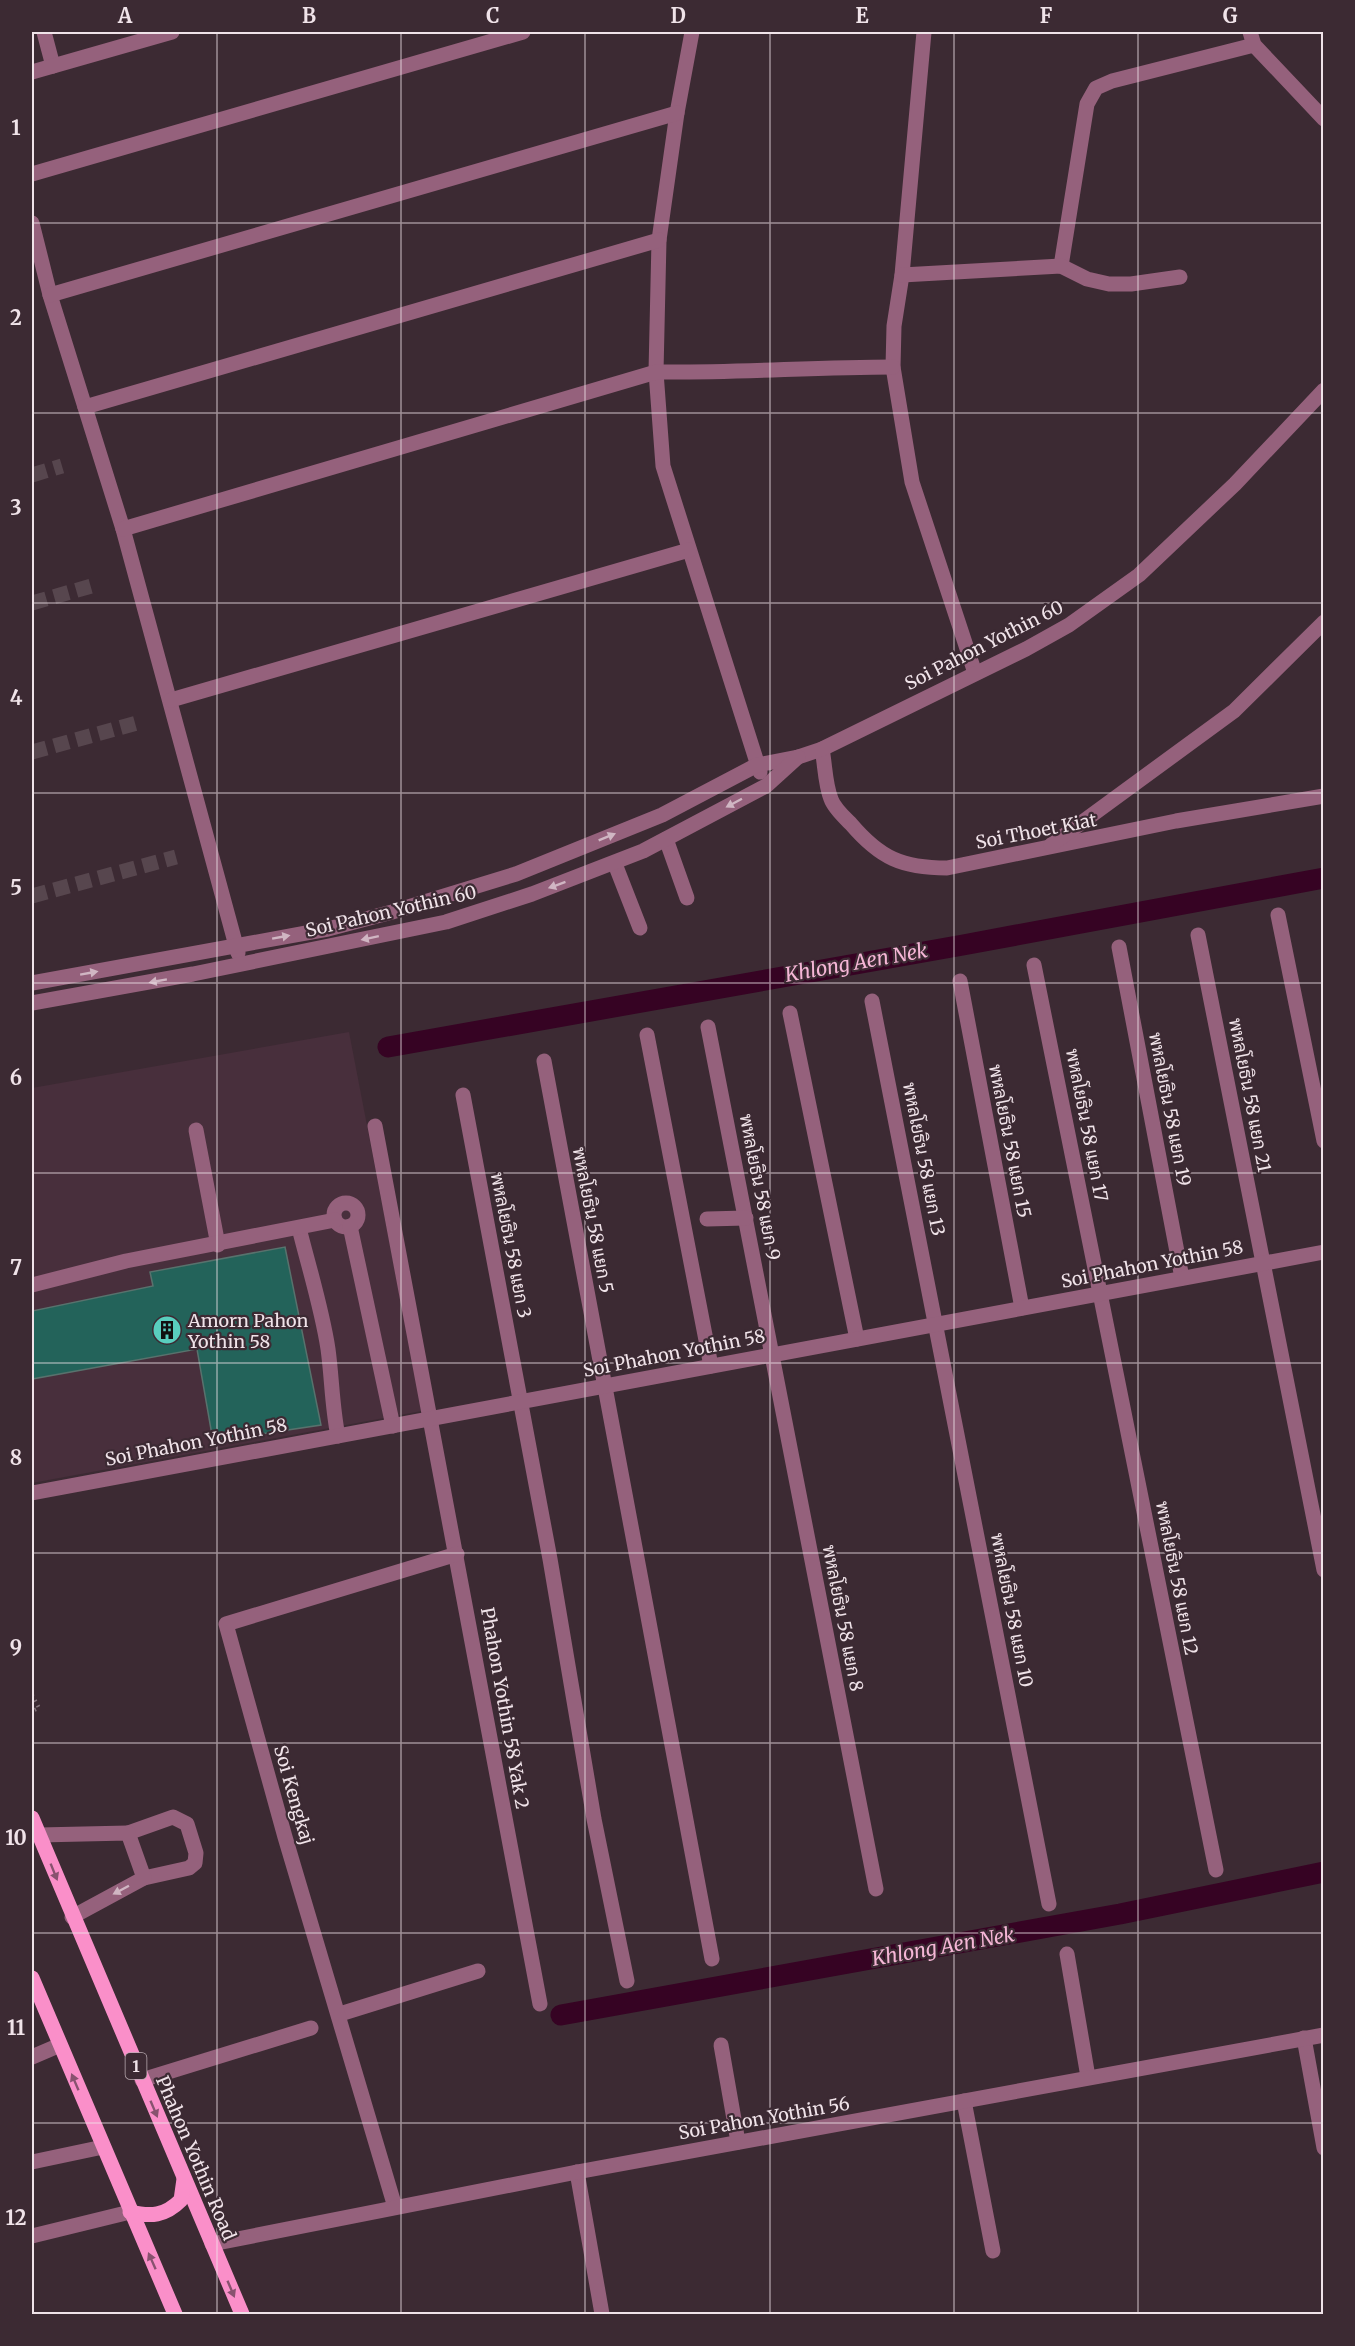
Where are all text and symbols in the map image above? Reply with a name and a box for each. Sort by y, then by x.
text: A [117,3,133,28]
text: B [302,3,316,28]
text: C [486,3,500,28]
text: D [670,3,686,28]
text: E [855,3,869,28]
text: F [1040,3,1053,28]
text: G [1223,3,1238,28]
text: 1 [11,115,21,140]
text: 2 [10,305,22,330]
text: 3 [10,495,22,520]
street label: Soi Pahon Yothin 60 [901,595,1067,695]
text: 4 [10,685,23,710]
one-way arrow [725,798,742,808]
street label: Soi Thoet Kiat [974,808,1098,854]
one-way arrow [598,832,616,841]
text: 5 [10,875,22,900]
street label: Soi Pahon Yothin 60 [303,880,479,942]
one-way arrow [548,880,566,890]
one-way arrow [272,932,291,941]
one-way arrow [360,934,379,943]
water label: Khlong Aen Nek [782,937,929,987]
one-way arrow [80,968,99,977]
one-way arrow [149,976,168,985]
street label: พหลโยธิน 58 แยก 21 [1224,1016,1277,1174]
street label: พหลโยธิน 58 แยก 19 [1144,1030,1197,1188]
street label: พหลโยธิน 58 แยก 17 [1061,1046,1114,1203]
street label: พหลโยธิน 58 แยก 15 [984,1062,1037,1220]
text: 6 [10,1065,22,1090]
street label: พหลโยธิน 58 แยก 13 [898,1080,951,1238]
street label: พหลโยธิน 58 แยก 9 [735,1112,786,1262]
street label: พหลโยธิน 58 แยก 5 [568,1145,619,1295]
street label: พหลโยธิน 58 แยก 3 [486,1170,537,1320]
street label: Soi Phahon Yothin 58 [1059,1235,1245,1293]
text: 7 [10,1255,22,1280]
place label: Amorn Pahon Yothin 58 [187,1309,309,1353]
building icon: Amorn Pahon Yothin 58 [151,1314,183,1346]
street label: Soi Phahon Yothin 58 [581,1324,767,1382]
street label: Soi Phahon Yothin 58 [103,1413,289,1471]
text: 8 [10,1445,22,1470]
street label: พหลโยธิน 58 แยก 12 [1151,1499,1204,1657]
street label: พหลโยธิน 58 แยก 10 [986,1531,1039,1689]
street label: พหลโยธิน 58 แยก 8 [818,1543,869,1693]
street label: Phahon Yothin 58 Yak 2 [476,1605,534,1811]
text: 9 [10,1635,22,1660]
street label: Soi Kengkaj [269,1743,319,1847]
text: 10 [5,1825,27,1850]
one-way arrow [50,1863,59,1881]
one-way arrow [112,1885,129,1895]
water label: Khlong Aen Nek [869,1921,1016,1971]
text: 11 [7,2015,25,2040]
road number: 1 [126,2053,146,2079]
one-way arrow [70,2072,80,2090]
street label: Phahon Yothin Road [151,2072,241,2244]
street label: Soi Pahon Yothin 56 [677,2092,852,2144]
one-way arrow [150,2101,159,2118]
text: 12 [6,2205,27,2230]
one-way arrow [148,2252,157,2269]
one-way arrow [227,2280,236,2298]

